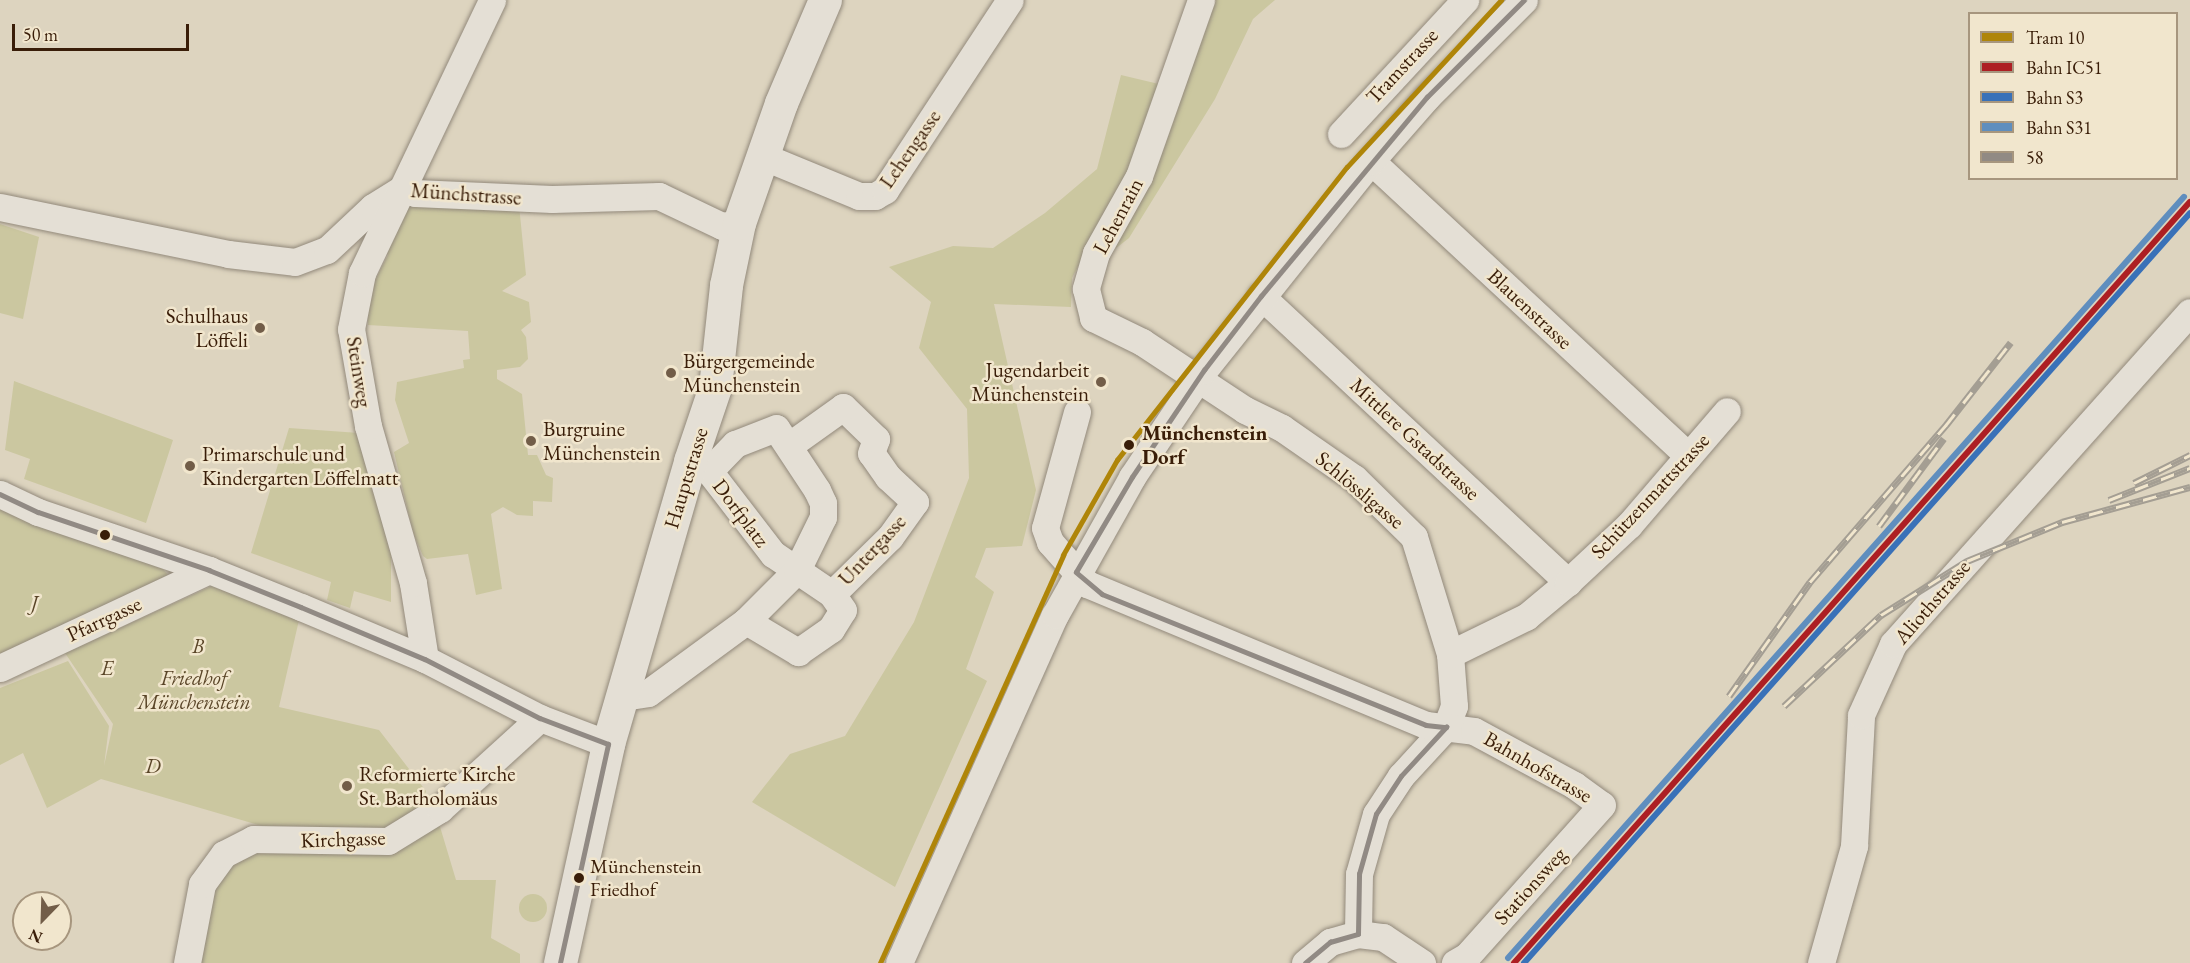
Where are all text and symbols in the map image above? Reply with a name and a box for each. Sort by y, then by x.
scale bar [15,12,192,50]
legend [1968,12,2178,180]
text: 50 m [23,23,58,46]
street label: Tramstrasse [1361,23,1443,109]
text: Tram 10 [2026,26,2084,49]
text: Bahn IC51 [2026,56,2102,79]
text: Bahn S3 [2026,86,2083,109]
street label: Lehengasse [874,105,946,193]
text: Bahn S31 [2026,116,2092,139]
text: 58 [2026,146,2043,169]
street label: Lehenrain [1088,174,1148,258]
street label: Münchstrasse [410,178,522,210]
street label: Blauenstrasse [1482,263,1578,355]
place label: Schulhaus Löffeli [166,303,248,353]
marker: Schulhaus Löffeli [253,321,267,335]
street label: Steinweg [341,335,377,409]
place label: Bürgergemeinde Münchenstein [683,348,815,398]
place label: Jugendarbeit Münchenstein [971,357,1089,407]
marker: Bürgergemeinde Münchenstein [664,366,678,380]
street label: Mittlere Gstadstrasse [1345,372,1485,506]
marker: Jugendarbeit Münchenstein [1094,375,1108,389]
place label: Burgruine Münchenstein [543,416,661,466]
place label: Münchenstein Dorf [1142,420,1267,470]
street label: Hauptstrasse [659,424,713,532]
street label: Schützenmattstrasse [1585,428,1715,564]
marker: Burgruine Münchenstein [524,434,538,448]
marker: Münchenstein Dorf [1120,436,1138,454]
place label: Primarschule und Kindergarten Löffelmatt [202,441,398,491]
street label: Schlössligasse [1311,446,1409,534]
marker: Primarschule und Kindergarten Löffelmatt [183,459,197,473]
street label: Dorfplatz [707,474,775,552]
street label: Untergasse [833,509,911,591]
unlabelled marker [99,529,111,541]
street label: Aliothstrasse [1889,555,1975,649]
park label: J [31,590,37,616]
street label: Pfarrgasse [63,591,145,647]
park label: B [192,633,204,659]
park label: E [101,655,113,681]
park label: Friedhof Münchenstein [138,665,250,715]
street label: Bahnhofstrasse [1479,726,1597,808]
park label: D [145,753,161,779]
place label: Reformierte Kirche St. Bartholomäus [359,761,515,811]
marker: Reformierte Kirche St. Bartholomäus [340,779,354,793]
street label: Kirchgasse [300,825,386,853]
street label: Stationsweg [1489,842,1571,930]
place label: Münchenstein Friedhof [590,855,702,902]
marker: Münchenstein Friedhof [573,872,585,884]
north arrow [12,891,72,951]
text: N [25,924,46,948]

